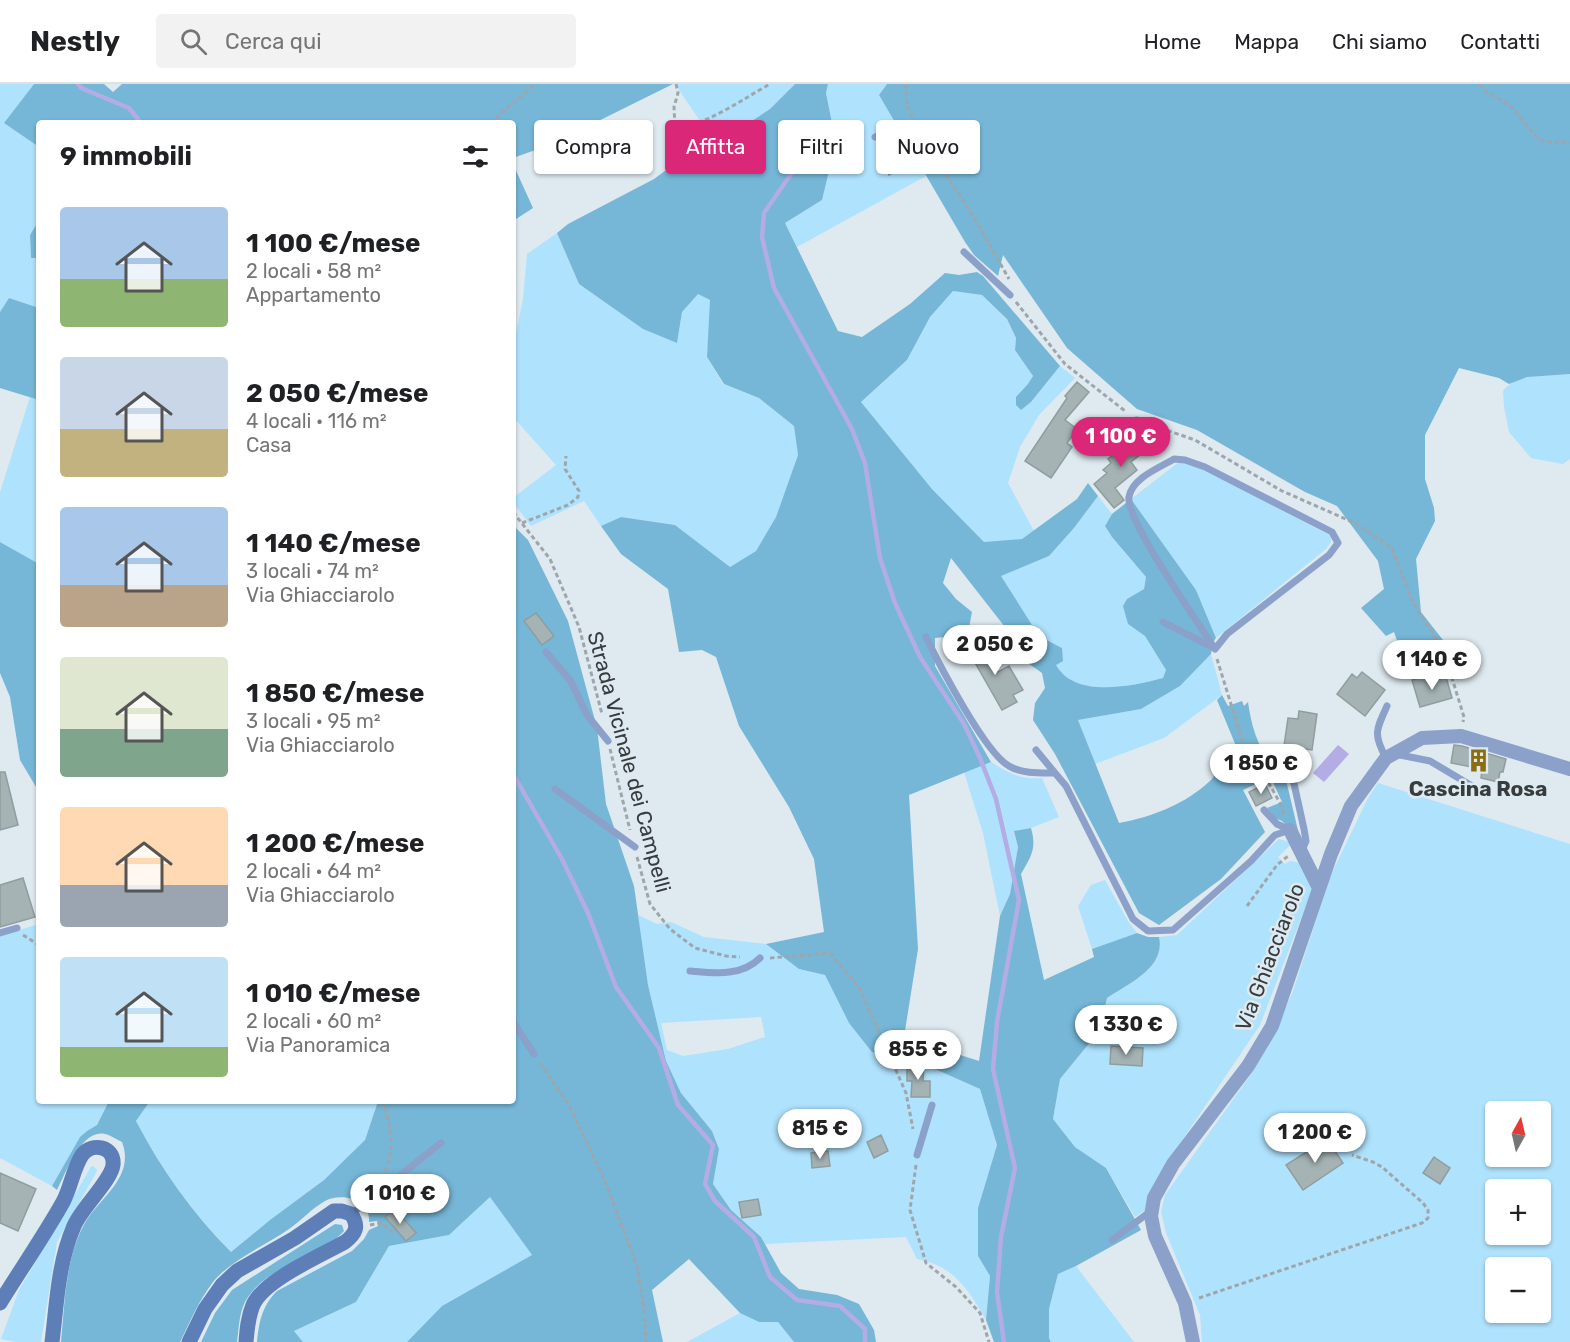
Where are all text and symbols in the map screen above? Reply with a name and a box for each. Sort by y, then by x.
search box [156,14,576,68]
text: Nestly [30,25,120,58]
icon: search [177,25,210,58]
text: Cerca qui [225,28,321,55]
text: Home [1144,29,1201,54]
text: Mappa [1234,29,1299,54]
text: Chi siamo [1332,29,1427,54]
text: Contatti [1460,29,1540,54]
chip: Compra [534,120,653,174]
chip: Affitta [665,120,766,174]
chip: Filtri [778,120,864,174]
chip: Nuovo [876,120,980,174]
icon: filters [459,140,492,173]
text: 9 immobili [60,141,192,172]
text: 1 100 €/mese [246,228,421,259]
icon: home [108,231,180,303]
text: 2 locali · 58 m² [246,259,381,283]
text: Appartamento [246,283,381,307]
text: 2 050 €/mese [246,378,428,409]
icon: home [108,381,180,453]
text: 4 locali · 116 m² [246,409,387,433]
pin: 1 100 € [1066,417,1176,468]
text: 1 100 € [1085,424,1157,448]
text: Casa [246,433,292,457]
text: 1 140 €/mese [246,528,421,559]
icon: home [108,531,180,603]
text: 3 locali · 74 m² [246,559,379,583]
text: Via Ghiacciarolo [246,583,395,607]
pin: 2 050 € [940,625,1050,676]
street label: Strada Vicinale dei Campelli [583,629,676,895]
text: 2 050 € [956,632,1034,656]
pin: 1 140 € [1377,640,1487,691]
text: 1 140 € [1396,647,1468,671]
text: 1 850 €/mese [246,678,424,709]
icon: home [108,681,180,753]
text: 3 locali · 95 m² [246,709,381,733]
text: Via Ghiacciarolo [246,733,395,757]
pin: 1 850 € [1206,744,1316,795]
building icon: Cascina Rosa [1465,748,1491,774]
text: 1 850 € [1224,751,1298,775]
place label: Cascina Rosa [1409,776,1547,801]
text: 1 200 €/mese [246,828,425,859]
icon: home [108,831,180,903]
text: 2 locali · 64 m² [246,859,381,883]
street label: Via Ghiacciarolo [1230,879,1309,1034]
text: Via Ghiacciarolo [246,883,395,907]
text: 1 010 €/mese [246,978,421,1009]
icon: home [108,981,180,1053]
pin: 1 330 € [1071,1005,1181,1056]
text: 2 locali · 60 m² [246,1009,381,1033]
text: 1 330 € [1089,1012,1163,1036]
pin: 855 € [876,1030,960,1081]
text: Via Panoramica [246,1033,390,1057]
text: 855 € [888,1037,948,1061]
north arrow [1485,1101,1551,1167]
map controls [1485,1101,1551,1323]
pin: 815 € [778,1109,862,1160]
pin: 1 200 € [1260,1113,1370,1164]
text: 815 € [792,1116,848,1140]
text: 1 200 € [1278,1120,1352,1144]
pin: 1 010 € [345,1174,455,1225]
button: + [1485,1179,1551,1245]
text: 1 010 € [364,1181,436,1205]
button: − [1485,1257,1551,1323]

